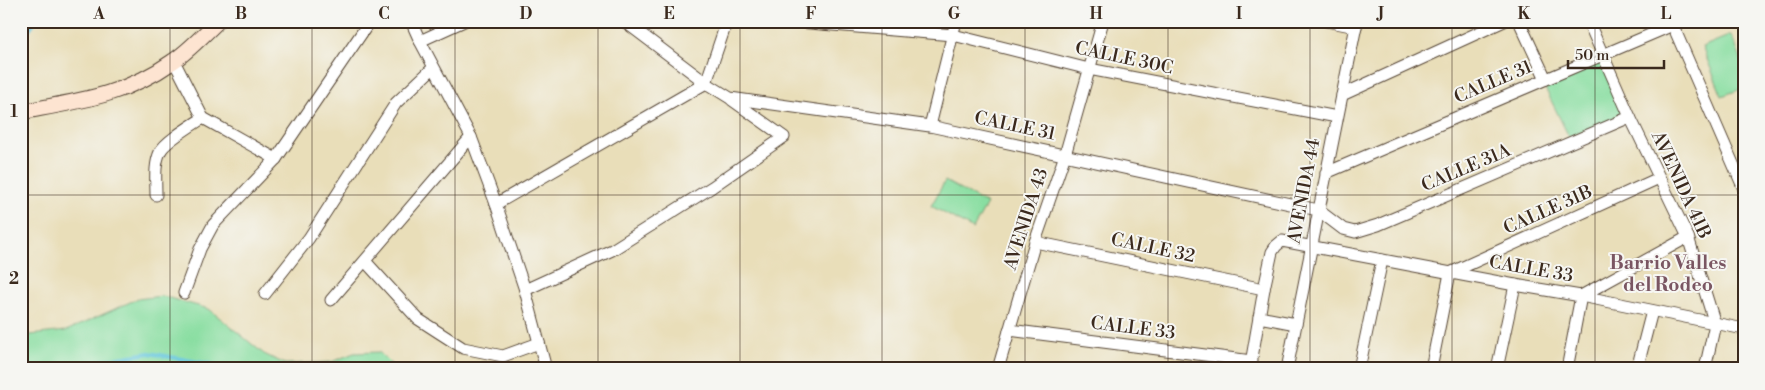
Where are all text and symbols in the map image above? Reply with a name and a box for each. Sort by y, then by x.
text: A [92,4,105,24]
text: B [235,4,247,24]
text: C [378,4,390,24]
text: D [520,4,533,24]
text: E [663,4,675,24]
text: F [805,4,817,24]
text: G [948,4,961,24]
text: H [1089,4,1103,24]
text: I [1236,4,1242,24]
text: J [1376,4,1384,24]
text: K [1518,4,1532,24]
text: L [1661,4,1672,24]
street label: CALLE 30C [1073,36,1175,80]
scale bar [1568,38,1664,70]
text: 50 m [1575,46,1609,65]
street label: CALLE 31 [1451,55,1536,109]
text: 1 [10,102,18,122]
street label: CALLE 31 [972,106,1058,146]
street label: AVENIDA 41B [1646,127,1716,242]
street label: AVENIDA 44 [1282,136,1326,247]
street label: CALLE 31A [1418,139,1515,197]
street label: AVENIDA 43 [998,165,1053,274]
street label: CALLE 31B [1500,180,1596,240]
street label: CALLE 32 [1109,228,1197,268]
street label: CALLE 33 [1487,250,1575,288]
district label: Barrio Valles del Rodeo [1609,251,1727,297]
text: 2 [9,269,19,289]
street label: CALLE 33 [1089,311,1177,345]

